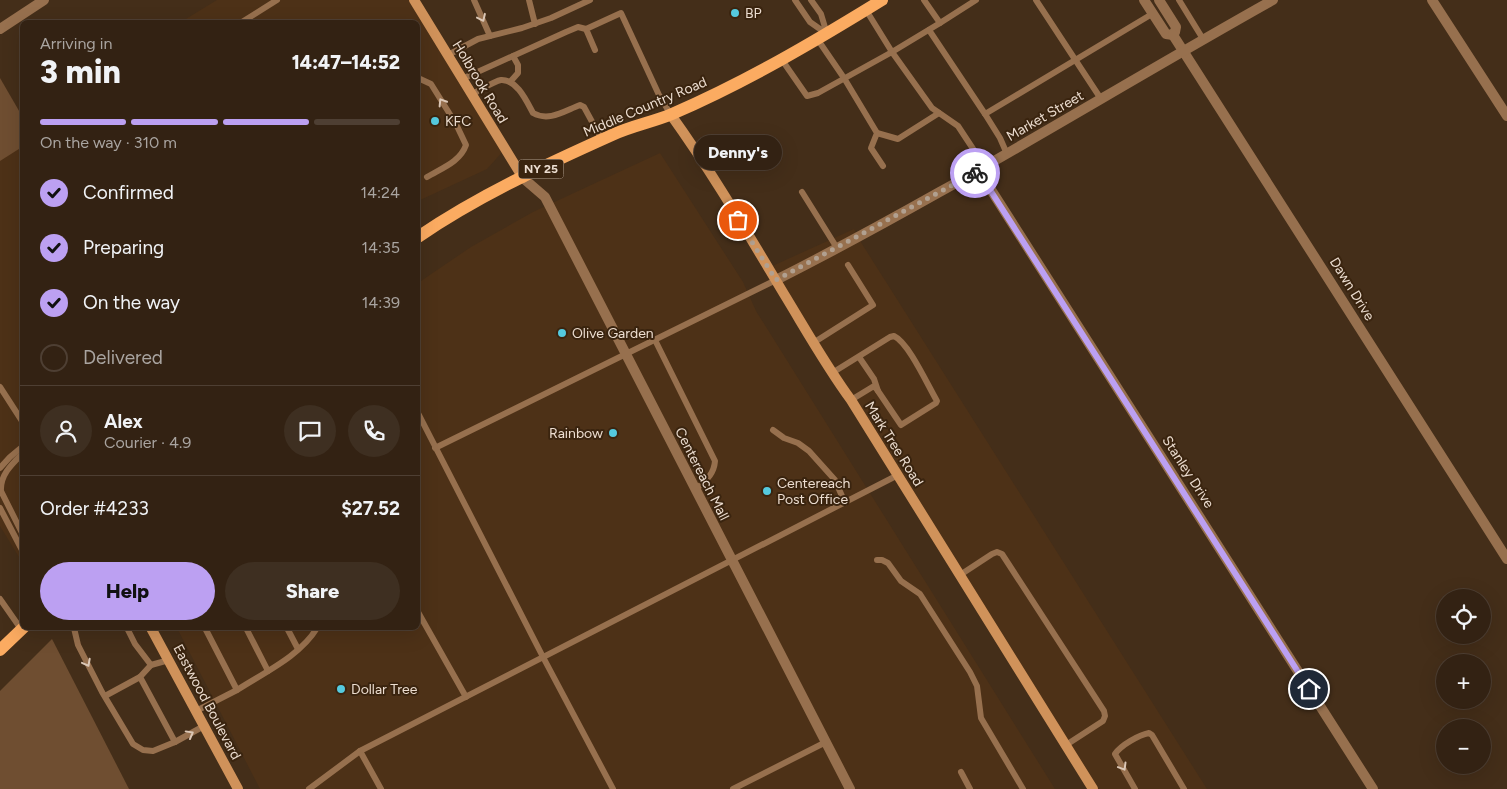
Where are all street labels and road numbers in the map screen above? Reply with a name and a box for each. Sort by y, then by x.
street label: Holbrook Road [449,38,511,126]
street label: Middle Country Road [581,73,709,141]
street label: Market Street [1004,87,1086,145]
road number: NY 25 [518,160,564,178]
street label: Dawn Drive [1326,254,1378,324]
street label: Mark Tree Road [861,398,927,490]
street label: Centereach Mall [671,425,733,523]
street label: Stanley Drive [1158,433,1218,512]
street label: Eastwood Boulevard [169,641,245,763]

